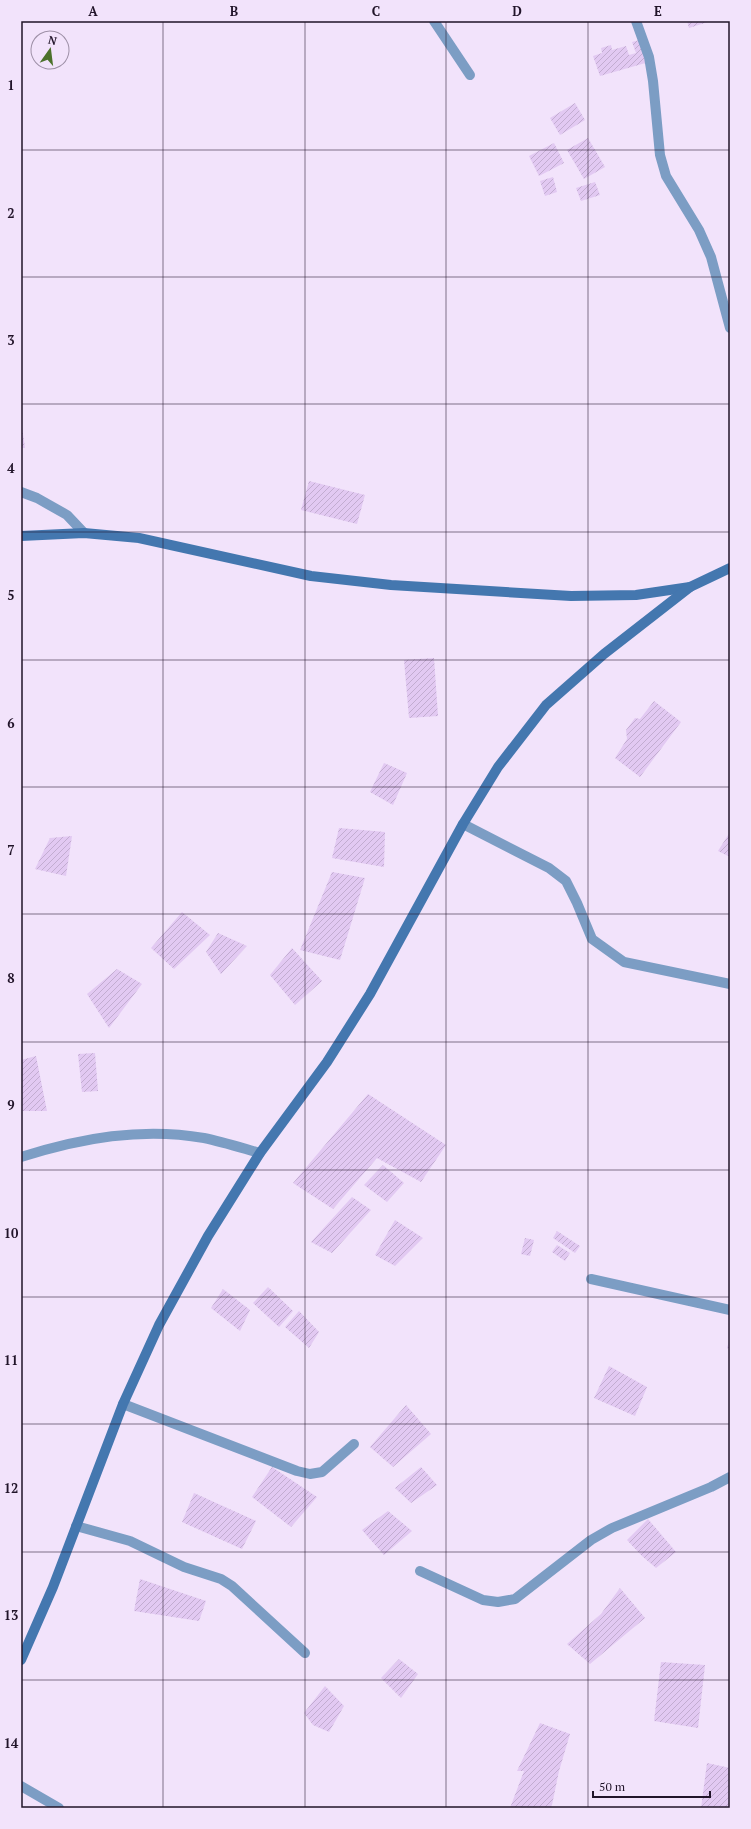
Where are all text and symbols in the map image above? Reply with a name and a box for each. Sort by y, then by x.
text: A [88,2,98,20]
text: B [230,2,238,20]
text: C [372,2,380,20]
text: D [512,2,522,20]
text: E [654,2,662,20]
north arrow [30,30,70,70]
text: N [47,32,59,48]
text: 1 [7,76,15,94]
text: 2 [7,204,15,222]
text: 3 [7,331,15,349]
text: 4 [7,459,15,477]
text: 5 [7,586,15,604]
text: 6 [7,714,15,732]
text: 7 [7,841,15,859]
text: 8 [7,969,15,987]
text: 9 [7,1096,15,1114]
text: 10 [4,1224,19,1242]
text: 11 [4,1351,18,1369]
text: 12 [4,1479,18,1497]
text: 13 [4,1606,18,1624]
text: 14 [4,1734,19,1752]
scale bar [593,1773,710,1799]
text: 50 m [599,1779,626,1794]

